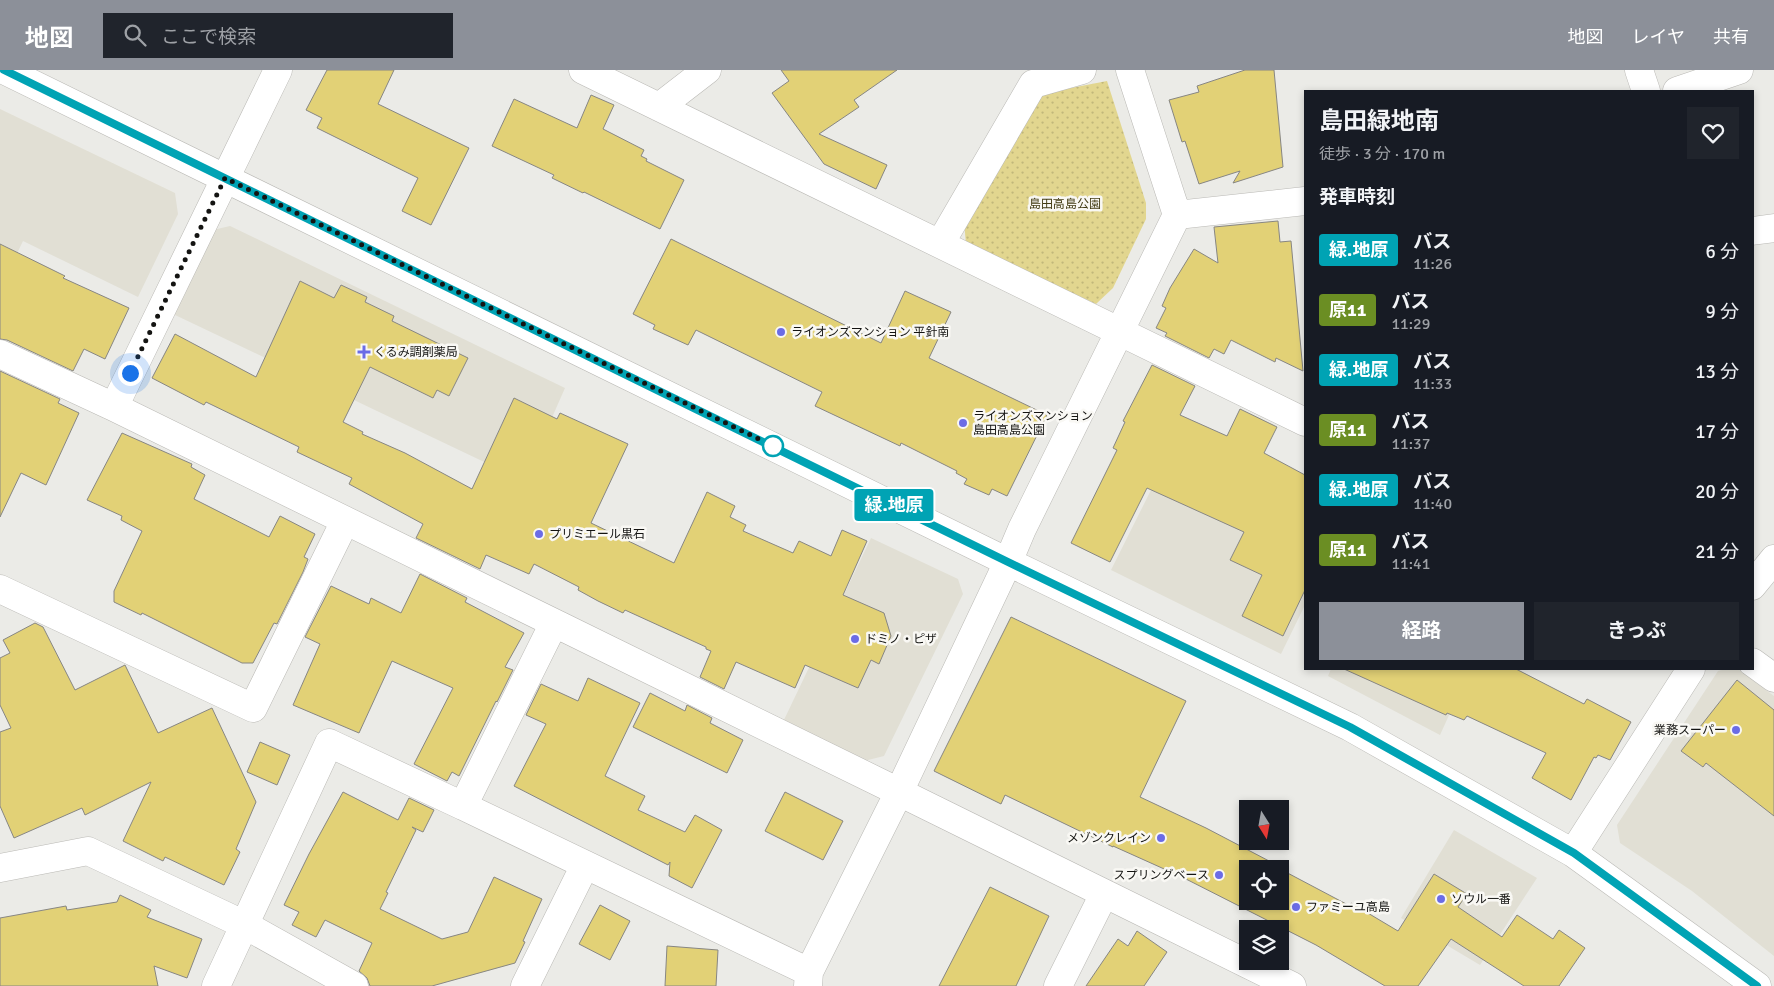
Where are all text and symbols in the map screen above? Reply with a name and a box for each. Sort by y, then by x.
search box [103,13,453,58]
icon: search [121,21,149,49]
text: 地図 [25,23,73,53]
text: ここで検索 [161,25,256,49]
text: 地図 [1568,26,1604,48]
text: レイヤ [1632,26,1685,48]
text: 共有 [1713,26,1749,48]
text: 島田緑地南 [1319,106,1439,136]
button: heart [1687,107,1739,159]
text: 徒歩 · 3 分 · 170 m [1319,144,1445,164]
text: 発車時刻 [1319,185,1395,209]
park label: 島田高島公園 [1029,197,1101,212]
text: バス [1413,230,1451,254]
text: 緑.地原 [1329,239,1388,261]
text: 6 分 [1706,240,1739,264]
text: 11:26 [1413,254,1452,274]
text: バス [1391,290,1429,314]
text: 原11 [1329,299,1366,321]
text: 9 分 [1706,300,1739,324]
text: 11:29 [1391,314,1430,334]
place label: ライオンズマンション 平針南 [791,325,949,340]
marker: ライオンズマンション 平針南 [775,326,787,338]
place label: くるみ調剤薬局 [374,345,458,360]
marker: くるみ調剤薬局 [358,346,370,358]
text: バス [1413,350,1451,374]
text: 緑.地原 [1329,359,1388,381]
text: 13 分 [1695,360,1739,384]
your location [118,361,143,386]
text: 11:33 [1413,374,1452,394]
place label: ライオンズマンション 島田高島公園 [973,409,1093,438]
text: バス [1391,410,1429,434]
marker: ライオンズマンション 島田高島公園 [957,417,969,429]
text: 原11 [1329,419,1366,441]
text: 17 分 [1695,420,1739,444]
text: 11:37 [1391,434,1430,454]
unlabelled marker [762,435,784,457]
text: バス [1413,470,1451,494]
text: 緑.地原 [1329,479,1388,501]
text: 20 分 [1695,480,1739,504]
line badge: 緑.地原 [859,489,929,521]
text: 緑.地原 [864,494,924,516]
text: 11:40 [1413,494,1452,514]
place label: プリミエール黒石 [549,527,645,542]
marker: プリミエール黒石 [533,528,545,540]
text: バス [1391,530,1429,554]
text: 原11 [1329,539,1366,561]
text: 21 分 [1695,540,1739,564]
text: 11:41 [1391,554,1430,574]
button: 経路 [1319,602,1524,660]
button: きっぷ [1534,602,1739,660]
place label: ドミノ・ピザ [865,632,937,647]
marker: ドミノ・ピザ [849,633,861,645]
place label: 業務スーパー [1654,723,1726,738]
marker: 業務スーパー [1730,724,1742,736]
north arrow [1239,800,1289,850]
map controls [1239,800,1289,970]
place label: メゾンクレイン [1067,831,1151,846]
marker: メゾンクレイン [1155,832,1167,844]
button: locate [1239,860,1289,910]
place label: スプリングベース [1114,868,1209,883]
marker: スプリングベース [1213,869,1225,881]
place label: ソウル一番 [1451,892,1511,907]
marker: ソウル一番 [1435,893,1447,905]
place label: ファミーユ高島 [1306,900,1390,915]
marker: ファミーユ高島 [1290,901,1302,913]
button: layers [1239,920,1289,970]

